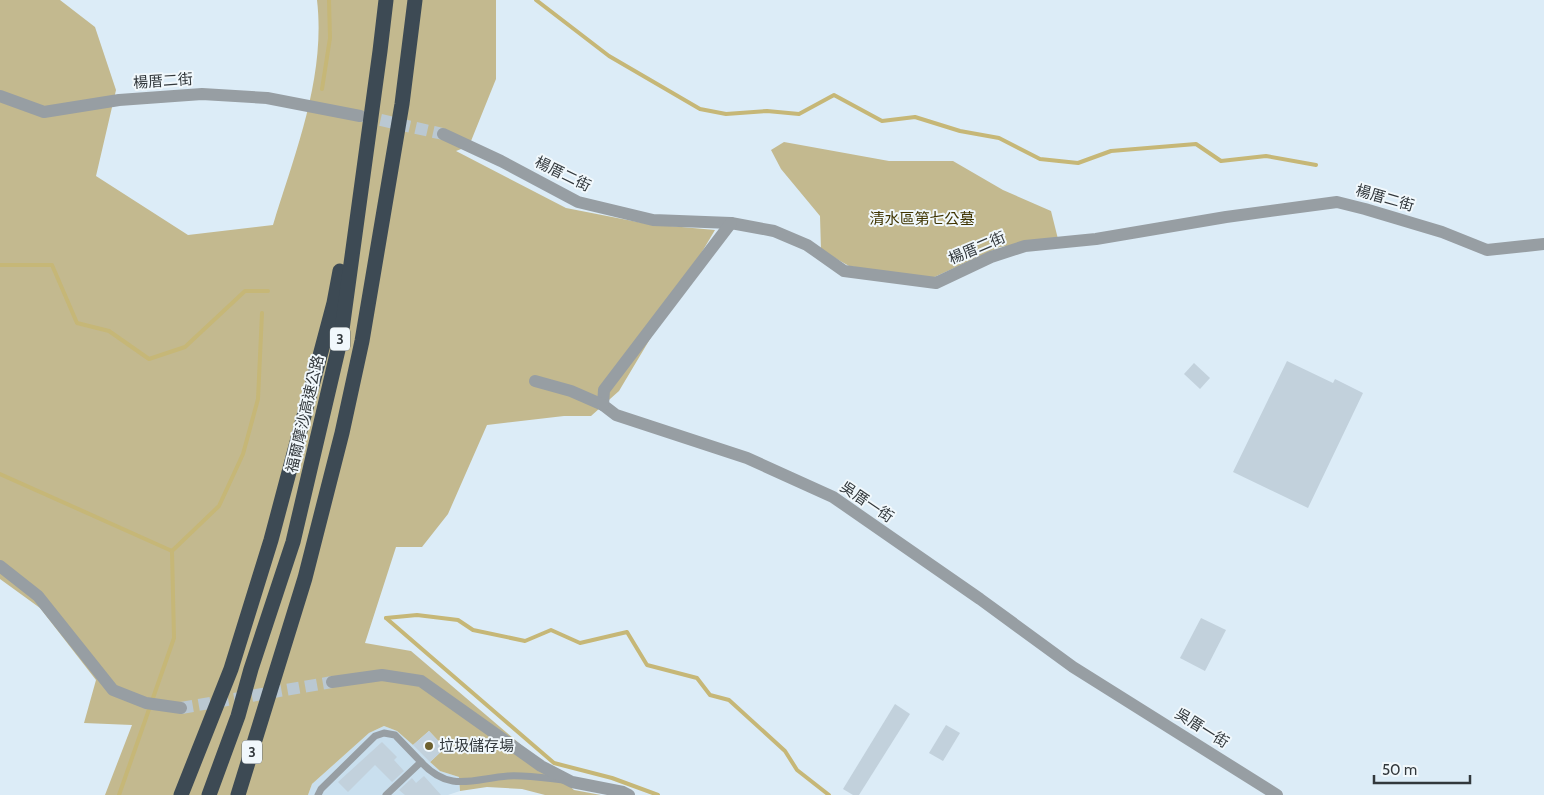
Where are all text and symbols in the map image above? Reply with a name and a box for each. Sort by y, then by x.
street label: 楊厝二街 [132,70,194,92]
street label: 楊厝二街 [532,153,594,195]
street label: 楊厝二街 [1354,181,1416,215]
park label: 清水區第七公墓 [869,210,975,228]
street label: 楊厝二街 [946,228,1008,268]
road number: 3 [330,328,350,350]
street label: 福爾摩沙高速公路 [283,354,327,474]
street label: 吳厝一街 [837,478,897,526]
street label: 吳厝一街 [1172,704,1232,752]
place label: 垃圾儲存場 [439,737,514,755]
road number: 3 [242,740,262,764]
marker: 垃圾儲存場 [423,740,435,752]
scale bar [1374,752,1470,784]
text: 50 m [1382,761,1417,779]

